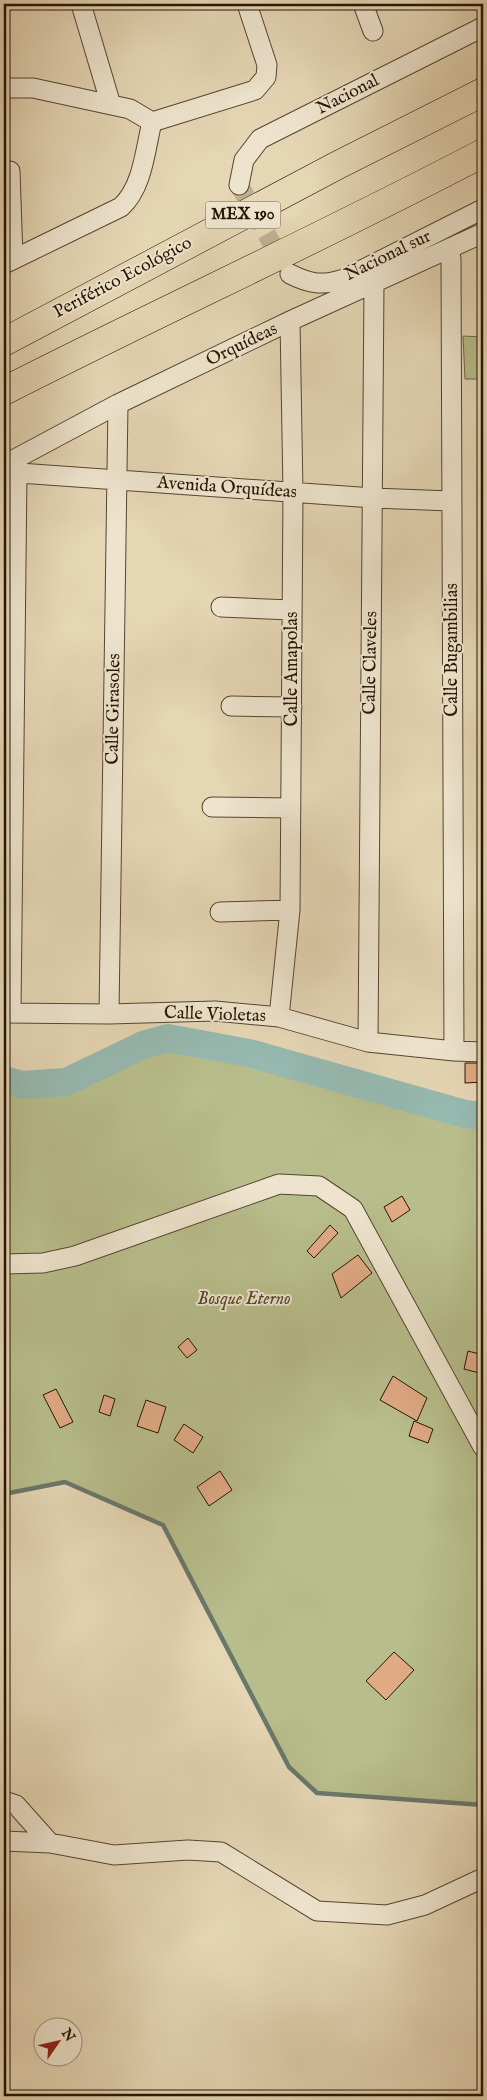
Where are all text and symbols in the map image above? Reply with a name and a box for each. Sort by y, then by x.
street label: Nacional [313,69,383,121]
road number: MEX 190 [206,202,280,228]
street label: Nacional sur [341,225,435,287]
street label: Periférico Ecológico [50,232,196,324]
street label: Orquídeas [203,318,281,372]
street label: Avenida Orquídeas [155,472,298,504]
street label: Calle Bugambilias [441,583,464,717]
street label: Calle Claveles [359,611,383,715]
street label: Calle Amapolas [281,612,304,726]
street label: Calle Girasoles [102,653,126,765]
street label: Calle Violetas [164,1002,266,1028]
park label: Bosque Eterno [197,1288,291,1311]
north arrow [32,2018,82,2068]
text: N [57,2024,79,2045]

